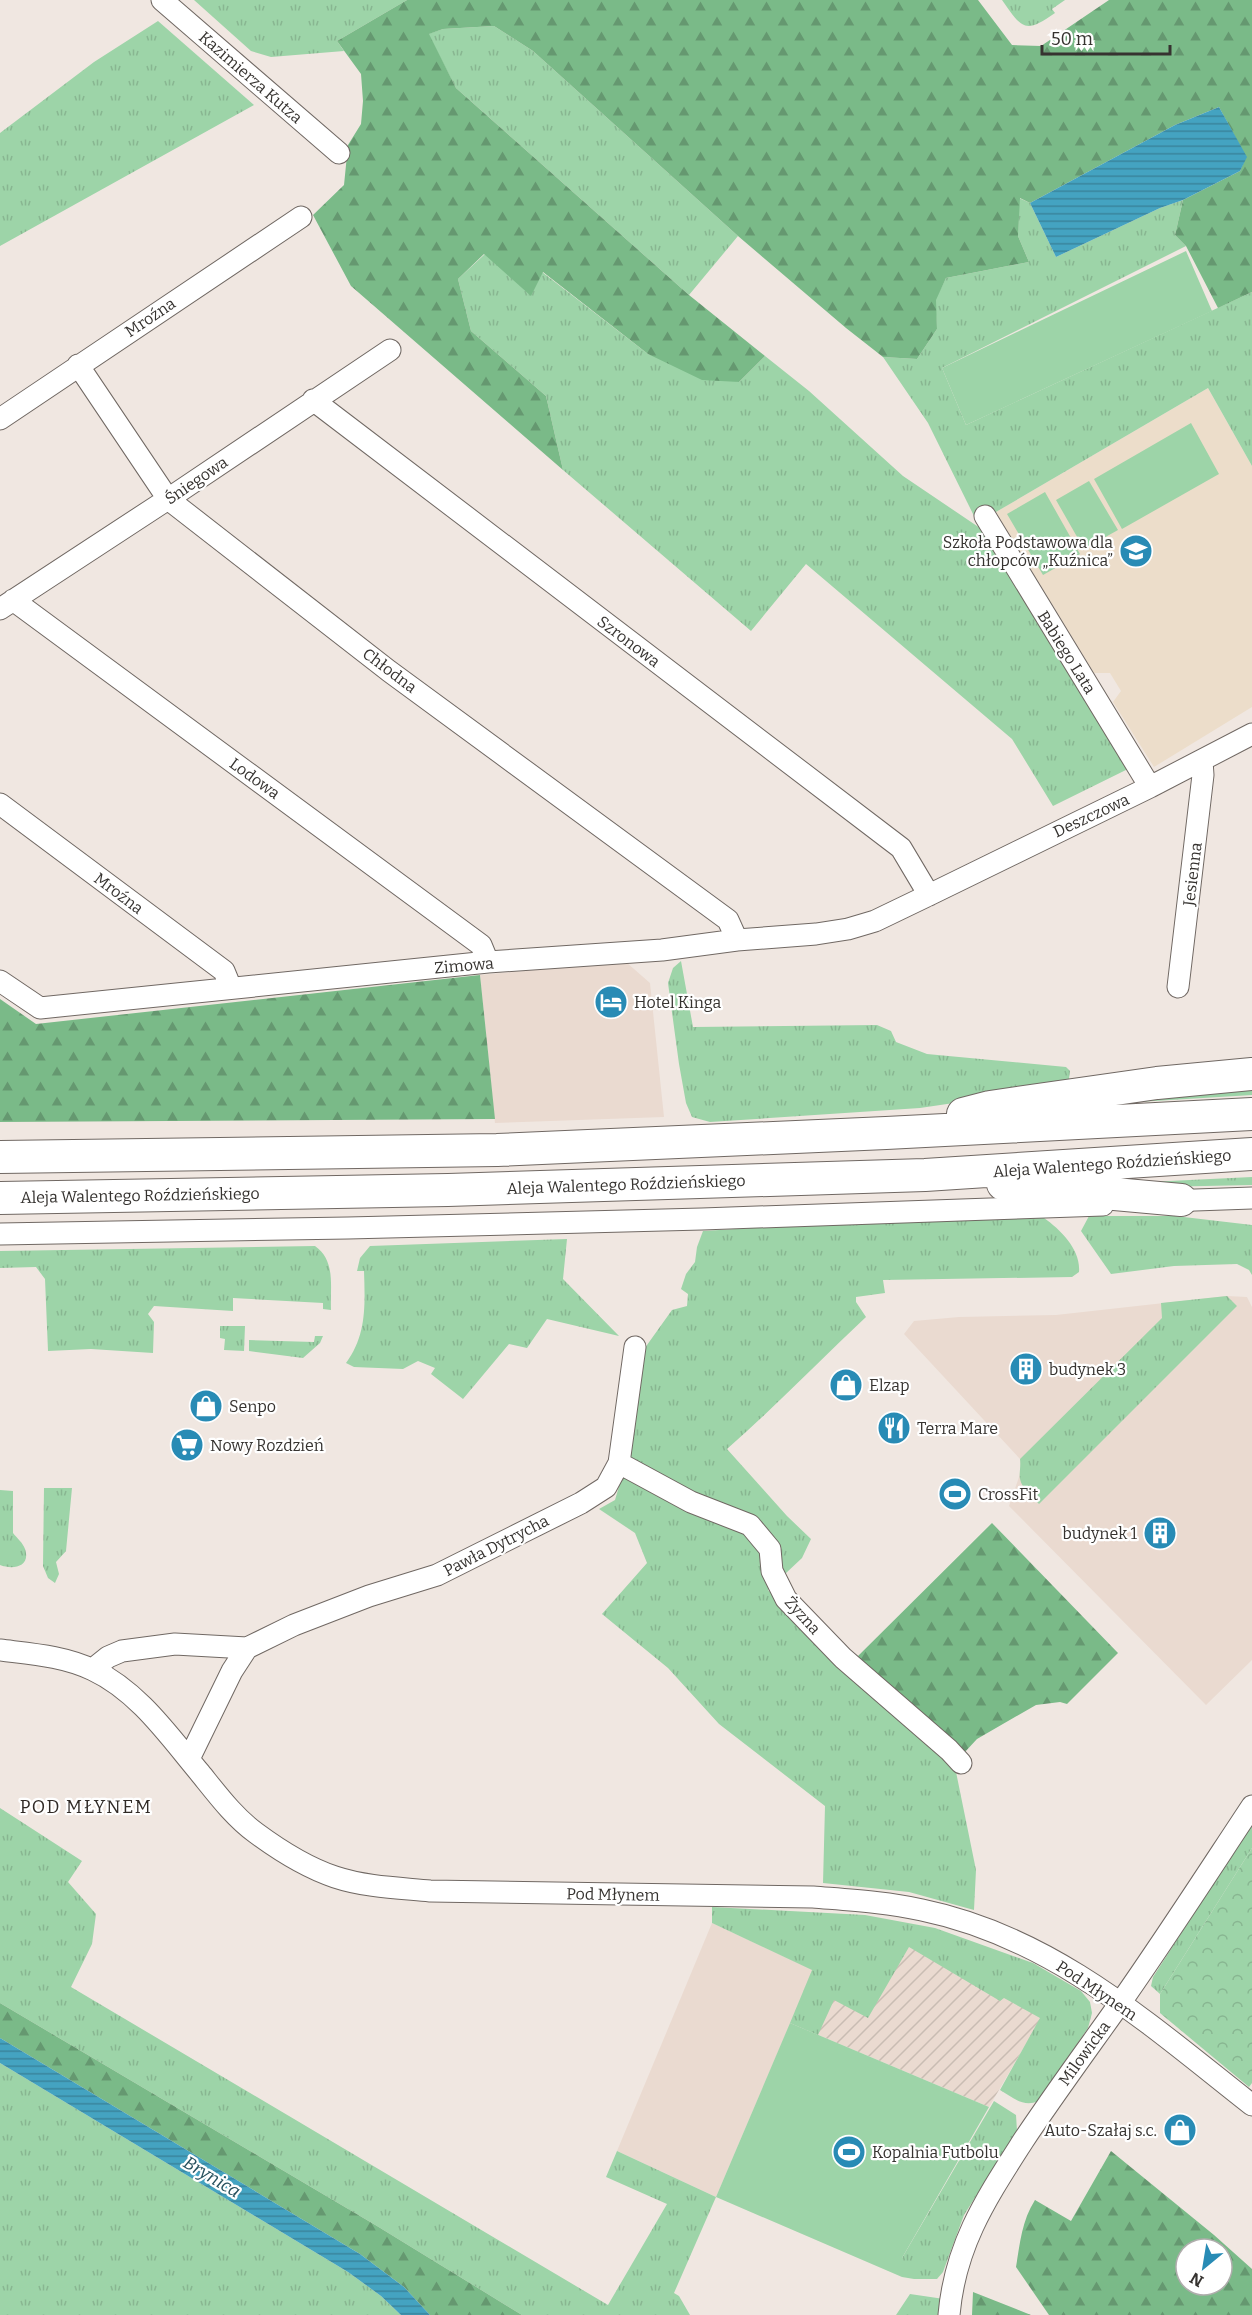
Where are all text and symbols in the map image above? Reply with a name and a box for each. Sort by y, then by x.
scale bar [1042,18,1170,56]
street label: Kazimierza Kutza [195,27,306,127]
text: 50 m [1051,28,1093,50]
street label: Mroźna [121,294,179,341]
street label: Śniegowa [161,452,231,508]
place label: Szkoła Podstawowa dla chłopców „Kuźnica” [943,533,1113,570]
school or university icon: Szkoła Podstawowa dla chłopców „Kuźnica” [1118,533,1154,569]
street label: Babiego Lata [1034,607,1100,698]
street label: Szronowa [594,612,664,671]
street label: Chłodna [359,644,421,697]
street label: Lodowa [226,754,284,803]
street label: Deszczowa [1050,790,1132,841]
street label: Jesienna [1179,841,1206,908]
street label: Mroźna [90,869,147,918]
street label: Zimowa [433,953,495,978]
hotel icon: Hotel Kinga [593,984,629,1020]
place label: Hotel Kinga [634,993,722,1012]
street label: Aleja Walentego Roździeńskiego [992,1146,1232,1181]
street label: Aleja Walentego Roździeńskiego [506,1171,746,1198]
street label: Aleja Walentego Roździeńskiego [20,1184,260,1207]
building icon: budynek 3 [1008,1351,1044,1387]
place label: budynek 3 [1049,1360,1126,1379]
shop icon: Elzap [828,1367,864,1403]
place label: Elzap [869,1376,910,1395]
shop icon: Senpo [188,1388,224,1424]
place label: Senpo [229,1397,276,1416]
restaurant icon: Terra Mare [876,1410,912,1446]
place label: Terra Mare [917,1419,998,1438]
supermarket icon: Nowy Rozdzień [169,1427,205,1463]
place label: Nowy Rozdzień [210,1436,324,1455]
sports icon: CrossFit [937,1476,973,1512]
place label: CrossFit [978,1485,1039,1504]
street label: Pawła Dytrycha [441,1511,552,1580]
building icon: budynek 1 [1142,1515,1178,1551]
place label: budynek 1 [1063,1524,1138,1543]
street label: Żyzna [781,1593,825,1638]
district label: POD MŁYNEM [20,1796,152,1818]
street label: Pod Młynem [566,1884,660,1905]
street label: Pod Młynem [1053,1956,1141,2024]
street label: Milowicka [1055,2017,1114,2089]
shop icon: Auto-Szałaj s.c. [1162,2112,1198,2148]
place label: Auto-Szałaj s.c. [1044,2121,1157,2140]
sports icon: Kopalnia Futbolu [831,2134,867,2170]
place label: Kopalnia Futbolu [872,2143,999,2162]
water label: Brynica [179,2151,245,2203]
north arrow [1174,2237,1234,2297]
text: N [1187,2268,1207,2291]

